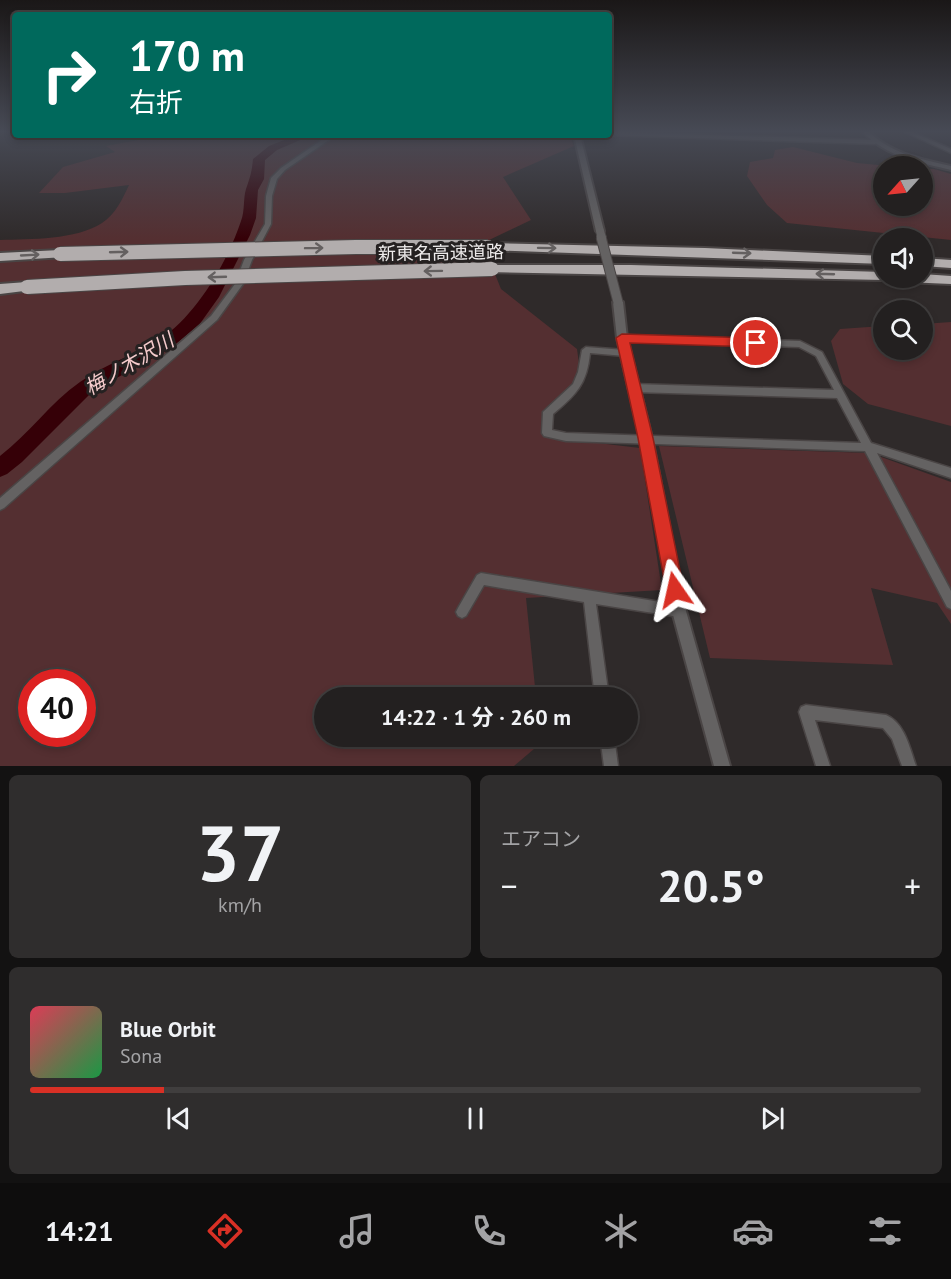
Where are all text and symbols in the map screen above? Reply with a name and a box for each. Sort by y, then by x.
text: 170 m [129,28,245,83]
icon: right [30,36,108,114]
text: 右折 [129,85,183,119]
north arrow [873,156,933,216]
map controls [873,156,933,360]
button: sound [873,228,933,288]
street label: 新東名高速道路 [378,240,504,265]
one-way arrow [303,242,323,253]
one-way arrow [536,243,556,254]
one-way arrow [108,246,128,258]
one-way arrow [731,248,751,259]
one-way arrow [20,250,40,261]
one-way arrow [424,265,444,276]
one-way arrow [816,268,836,279]
one-way arrow [208,271,228,282]
button: search [873,300,933,360]
pin [730,317,781,368]
water label: 梅ノ木沢川 [79,326,180,401]
icon: arrive [739,326,772,359]
position arrow [643,558,707,622]
speed limit sign: 40 [18,669,96,747]
text: 14:22 · 1 分 · 260 m [381,703,571,731]
text: 37 [196,802,284,903]
text: エアコン [501,826,581,852]
text: 20.5° [657,856,765,914]
text: − [501,864,518,907]
text: + [904,864,921,907]
text: km/h [218,892,262,918]
text: Blue Orbit [120,1015,216,1043]
text: Sona [120,1043,162,1069]
icon: previous [162,1102,195,1135]
icon: pause [459,1102,492,1135]
icon: next [756,1102,789,1135]
icon: directions [204,1210,246,1252]
icon: music [336,1210,378,1252]
icon: phone [468,1210,510,1252]
icon: climate [600,1210,642,1252]
icon: car [732,1210,774,1252]
icon: filters [864,1210,906,1252]
text: 14:21 [45,1214,114,1248]

